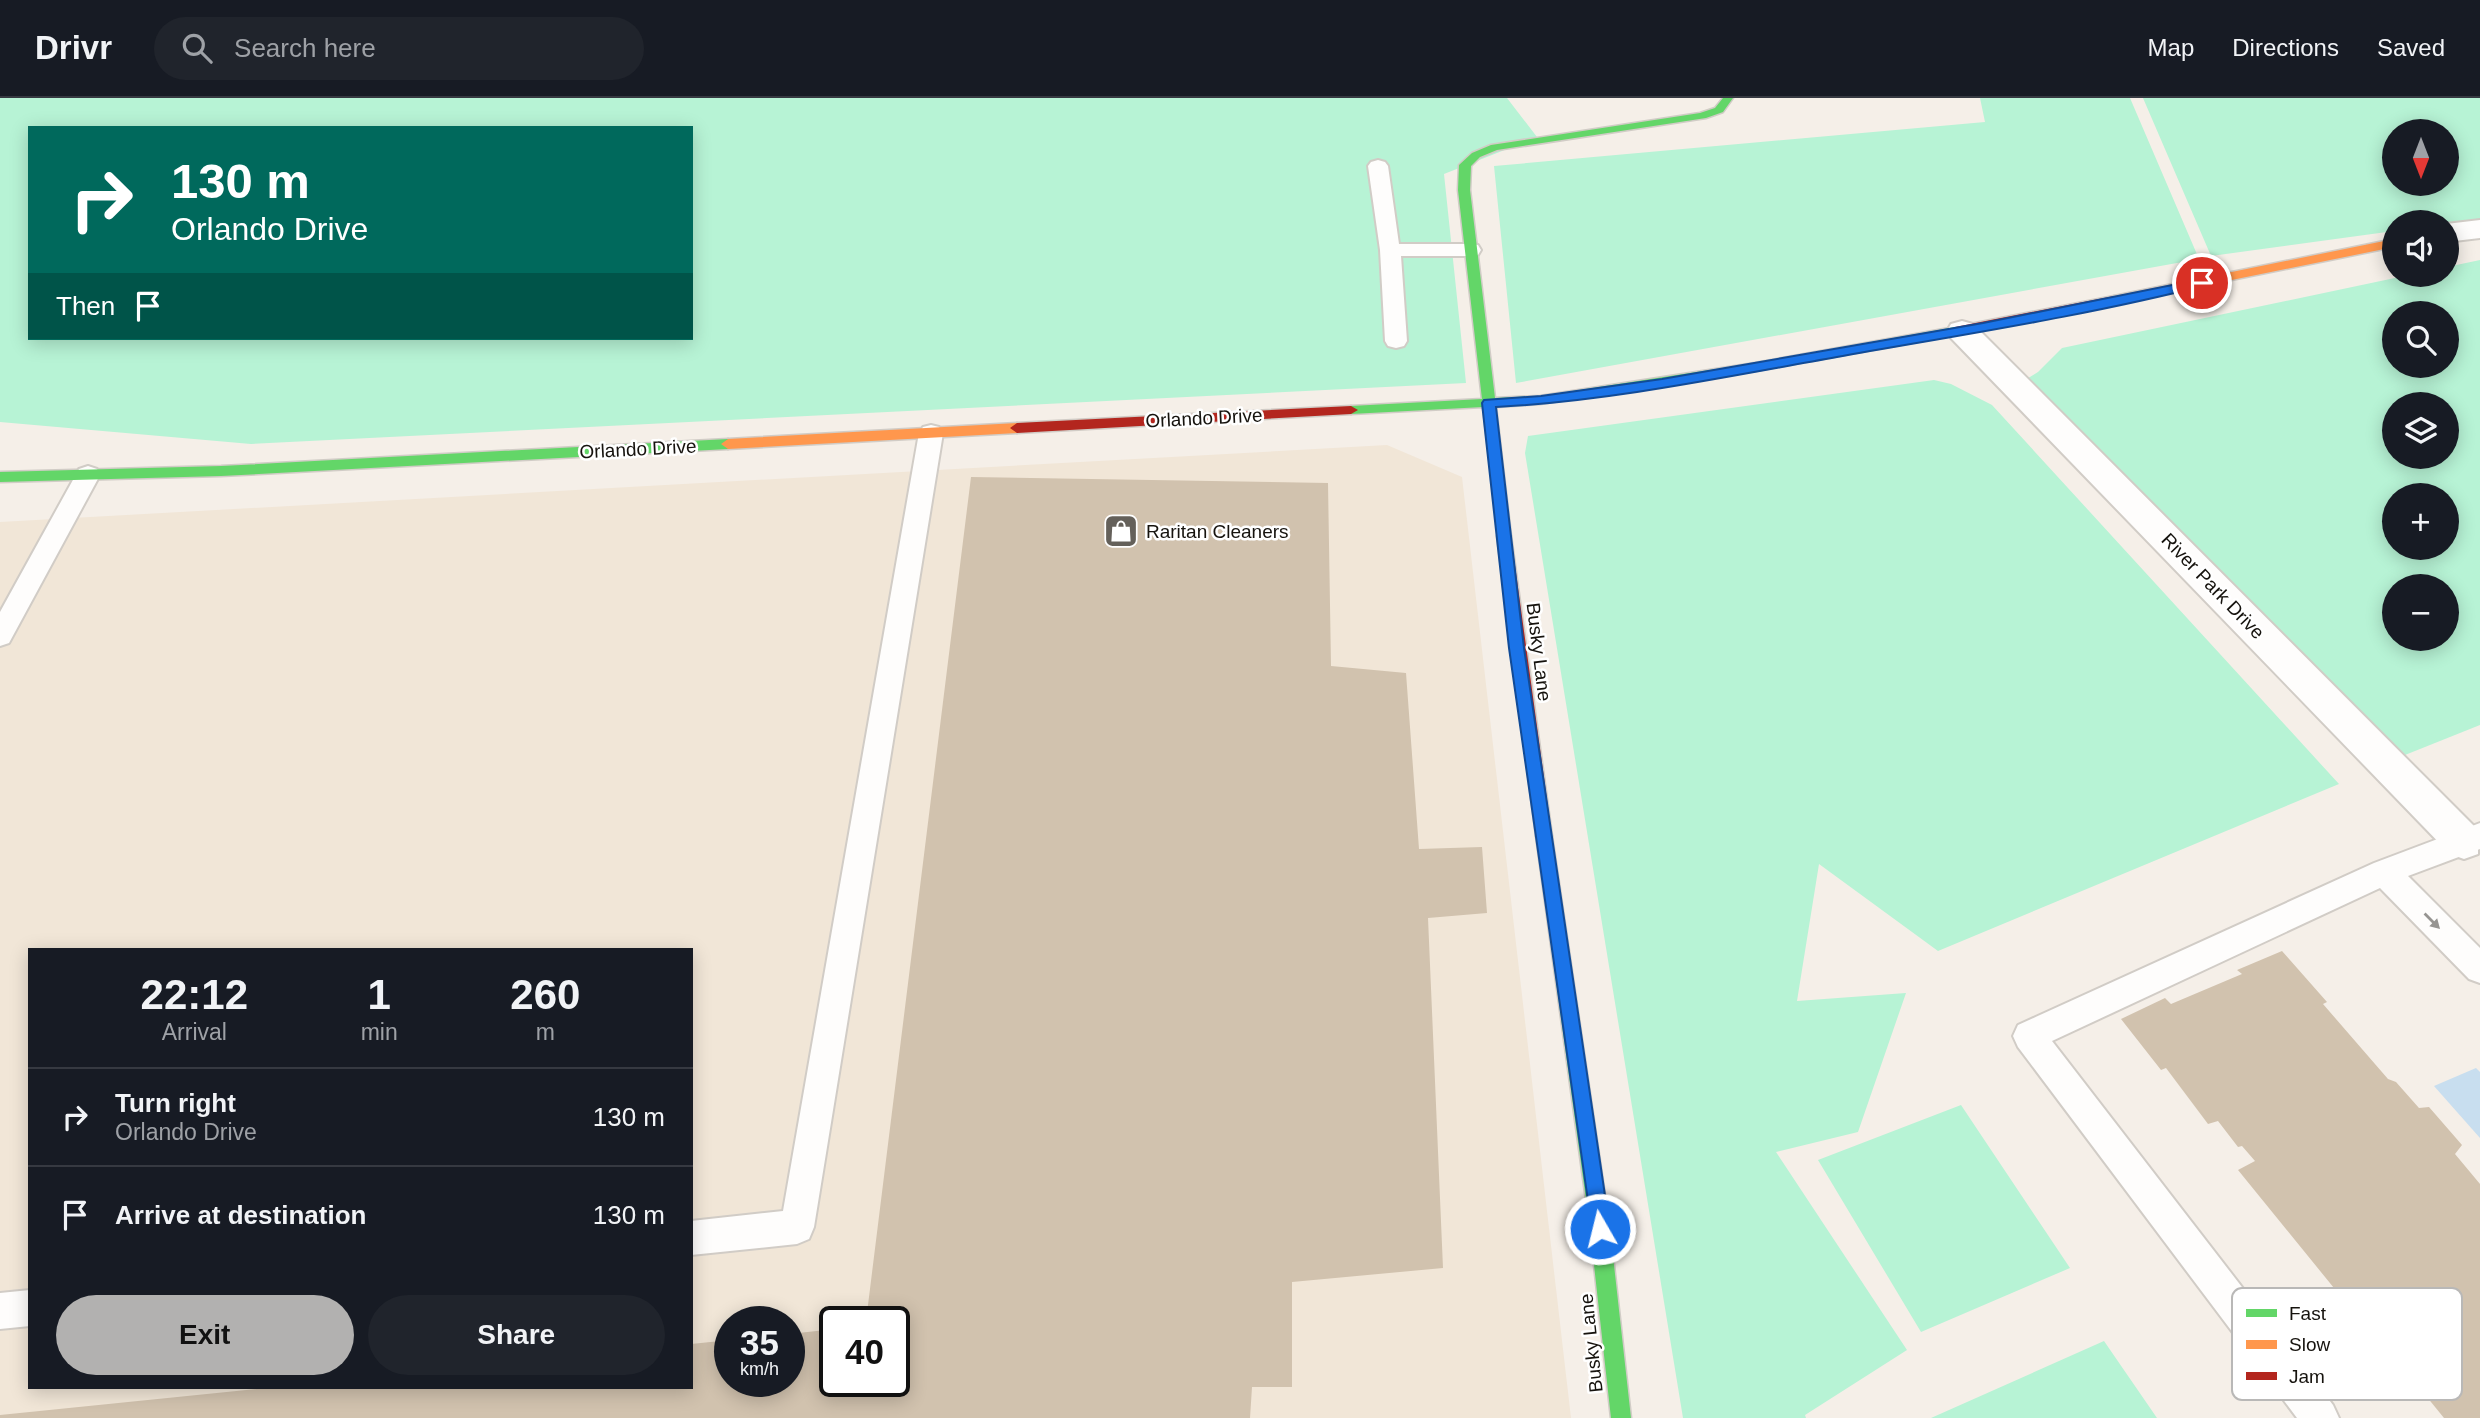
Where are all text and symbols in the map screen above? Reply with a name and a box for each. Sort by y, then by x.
search box [154,17,644,80]
text: Drivr [35,29,112,66]
icon: search [178,29,216,67]
text: Search here [234,33,376,63]
text: Map [2148,34,2194,61]
text: Directions [2232,34,2339,61]
text: Saved [2377,34,2445,61]
north arrow [2382,119,2459,196]
map controls [2382,119,2459,651]
icon: right [56,154,147,245]
text: 130 m [171,154,310,208]
button: sound [2382,210,2459,287]
text: Orlando Drive [171,211,368,247]
pin [2172,253,2232,313]
icon: arrive [2183,264,2221,302]
icon: arrive [129,287,167,325]
text: Then [56,291,115,321]
button: search [2382,301,2459,378]
button: layers [2382,392,2459,469]
street label: Orlando Drive [1145,404,1263,432]
street label: Orlando Drive [579,435,697,463]
button: + [2382,483,2459,560]
shop icon: Raritan Cleaners [1102,512,1140,550]
place label: Raritan Cleaners [1146,521,1289,542]
street label: River Park Drive [2157,529,2269,643]
button: − [2382,574,2459,651]
street label: Busky Lane [1523,601,1555,703]
one-way arrow [2423,912,2440,929]
text: 22:12 [141,971,248,1018]
text: 1 [367,971,391,1018]
text: 260 [510,971,580,1018]
text: Arrival [162,1019,227,1045]
text: min [361,1019,398,1045]
text: m [536,1019,555,1045]
text: Turn right [115,1088,236,1118]
icon: right [56,1098,94,1136]
text: 130 m [593,1102,665,1132]
text: Orlando Drive [115,1119,257,1145]
position arrow [1563,1192,1637,1266]
icon: arrive [56,1196,94,1234]
text: Arrive at destination [115,1200,366,1230]
text: 130 m [593,1200,665,1230]
legend [2232,1288,2462,1400]
street label: Busky Lane [1575,1293,1607,1393]
button: Exit [56,1295,354,1375]
button: Share [368,1295,665,1375]
text: Fast [2289,1303,2327,1324]
speed limit sign: 40 [819,1306,910,1397]
text: 35 [740,1323,779,1362]
text: Slow [2289,1334,2330,1355]
text: km/h [740,1359,779,1379]
text: Jam [2289,1366,2325,1387]

